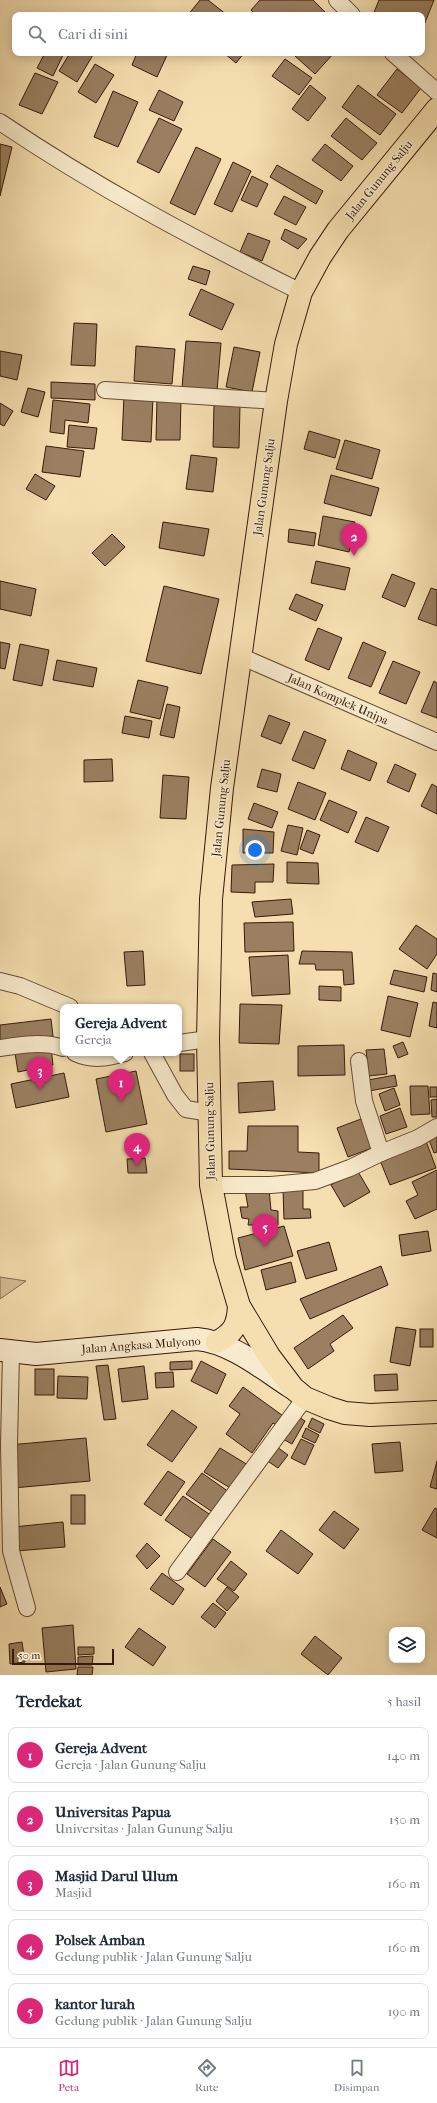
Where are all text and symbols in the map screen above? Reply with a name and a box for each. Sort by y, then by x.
search box [12,12,425,56]
icon: search [26,23,48,45]
text: Cari di sini [58,25,128,43]
street label: Jalan Gunung Salju [342,137,415,223]
street label: Jalan Gunung Salju [250,437,278,537]
pin: 2 [341,523,367,556]
street label: Jalan Komplek Unipa [284,670,391,728]
street label: Jalan Gunung Salju [209,758,233,858]
your location [245,840,265,860]
popup [60,1004,182,1056]
text: Gereja Advent [75,1014,167,1032]
text: Gereja [75,1032,112,1047]
pin: 3 [27,1057,53,1090]
pin: 1 [108,1069,134,1102]
street label: Jalan Gunung Salju [202,1082,218,1181]
pin: 4 [124,1133,150,1166]
pin: 5 [252,1214,278,1247]
street label: Jalan Angkasa Mulyono [80,1334,201,1356]
map controls [389,1627,425,1663]
button: layers [389,1627,425,1663]
scale bar [12,1647,114,1666]
text: 50 m [18,1649,40,1662]
text: Terdekat [16,1691,82,1711]
text: 5 hasil [387,1694,421,1709]
text: Gereja Advent [55,1739,147,1757]
text: 1 [28,1748,32,1763]
text: 140 m [387,1748,420,1763]
text: Gereja · Jalan Gunung Salju [55,1757,206,1772]
text: Universitas Papua [55,1803,171,1821]
text: 2 [27,1812,33,1827]
text: 150 m [389,1812,420,1827]
text: Universitas · Jalan Gunung Salju [55,1821,233,1836]
text: Masjid Darul Ulum [55,1867,178,1885]
text: 3 [27,1876,33,1891]
text: 160 m [388,1876,420,1891]
text: Masjid [55,1885,92,1900]
text: Polsek Amban [55,1931,145,1949]
text: 4 [26,1940,34,1955]
text: 160 m [388,1940,420,1955]
text: Gedung publik · Jalan Gunung Salju [55,1949,252,1964]
text: kantor lurah [55,1995,135,2013]
text: 5 [27,2004,33,2019]
text: 190 m [388,2004,420,2019]
text: Gedung publik · Jalan Gunung Salju [55,2013,252,2028]
tab: Peta [58,2057,80,2094]
tab: Rute [195,2057,218,2094]
tab: Disimpan [334,2057,379,2094]

